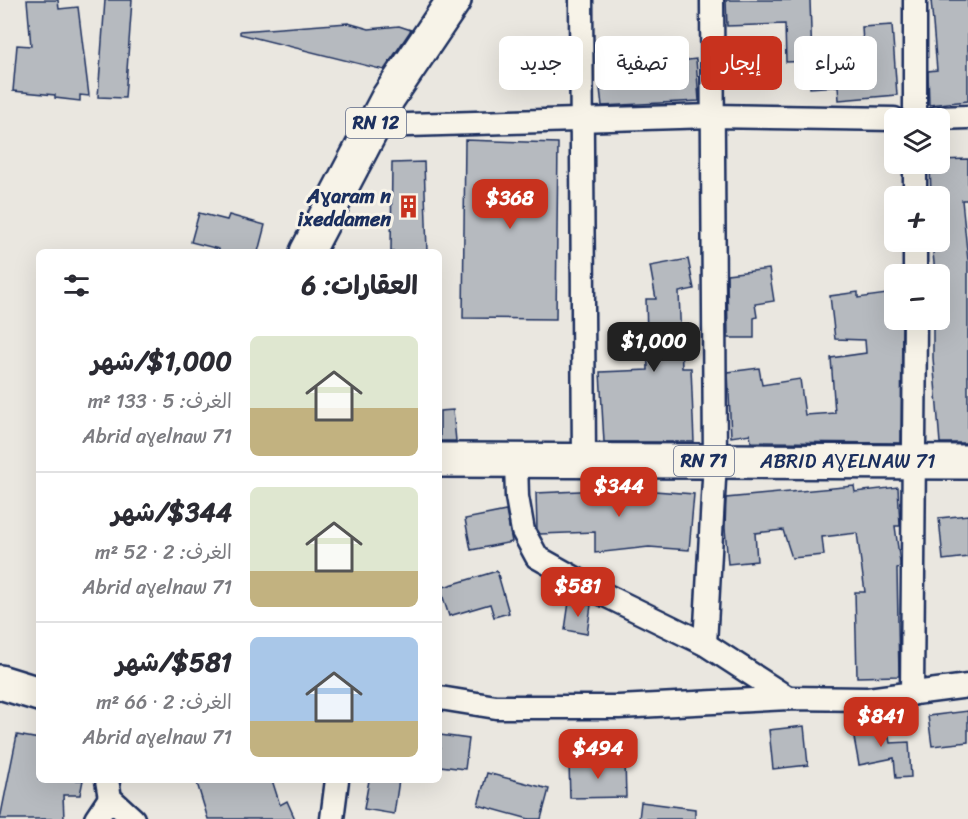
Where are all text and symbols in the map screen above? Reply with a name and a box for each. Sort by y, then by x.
chip: جديد [499,36,583,90]
chip: تصفية [595,36,689,90]
chip: إيجار [701,36,782,90]
chip: شراء [794,36,877,90]
road number: RN 12 [346,108,406,138]
map controls [884,108,950,330]
button: layers [884,108,950,174]
place label: Aɣaram n ixeddamen [297,179,391,237]
pin: $368 [474,179,546,230]
text: $368 [486,181,534,216]
button: + [884,186,950,252]
building icon: Aɣaram n ixeddamen [396,194,422,220]
text: العقارات: 6 [302,262,418,308]
button: − [884,264,950,330]
icon: filters [60,269,93,302]
pin: $1,000 [605,322,703,373]
text: $1,000 [621,324,687,359]
text: $1,000/شهر [91,338,232,384]
icon: home [298,360,370,432]
text: الغرف: 5 · 133 m² [88,384,232,419]
text: Abrid aɣelnaw 71 [83,419,232,454]
street label: ABRID AƔELNAW 71 [759,444,936,479]
road number: RN 71 [674,446,734,476]
pin: $344 [583,467,655,518]
text: $344 [594,469,644,504]
text: $344/شهر [112,489,232,535]
icon: home [298,511,370,583]
text: الغرف: 2 · 52 m² [95,535,232,570]
pin: $581 [542,567,614,618]
text: $581 [555,569,601,604]
text: Abrid aɣelnaw 71 [83,570,232,605]
text: $581/شهر [116,639,232,685]
icon: home [298,661,370,733]
text: الغرف: 2 · 66 m² [96,685,232,720]
pin: $841 [845,697,917,748]
text: $841 [858,699,904,734]
text: Abrid aɣelnaw 71 [83,720,232,755]
pin: $494 [562,729,634,780]
text: $494 [573,731,623,766]

